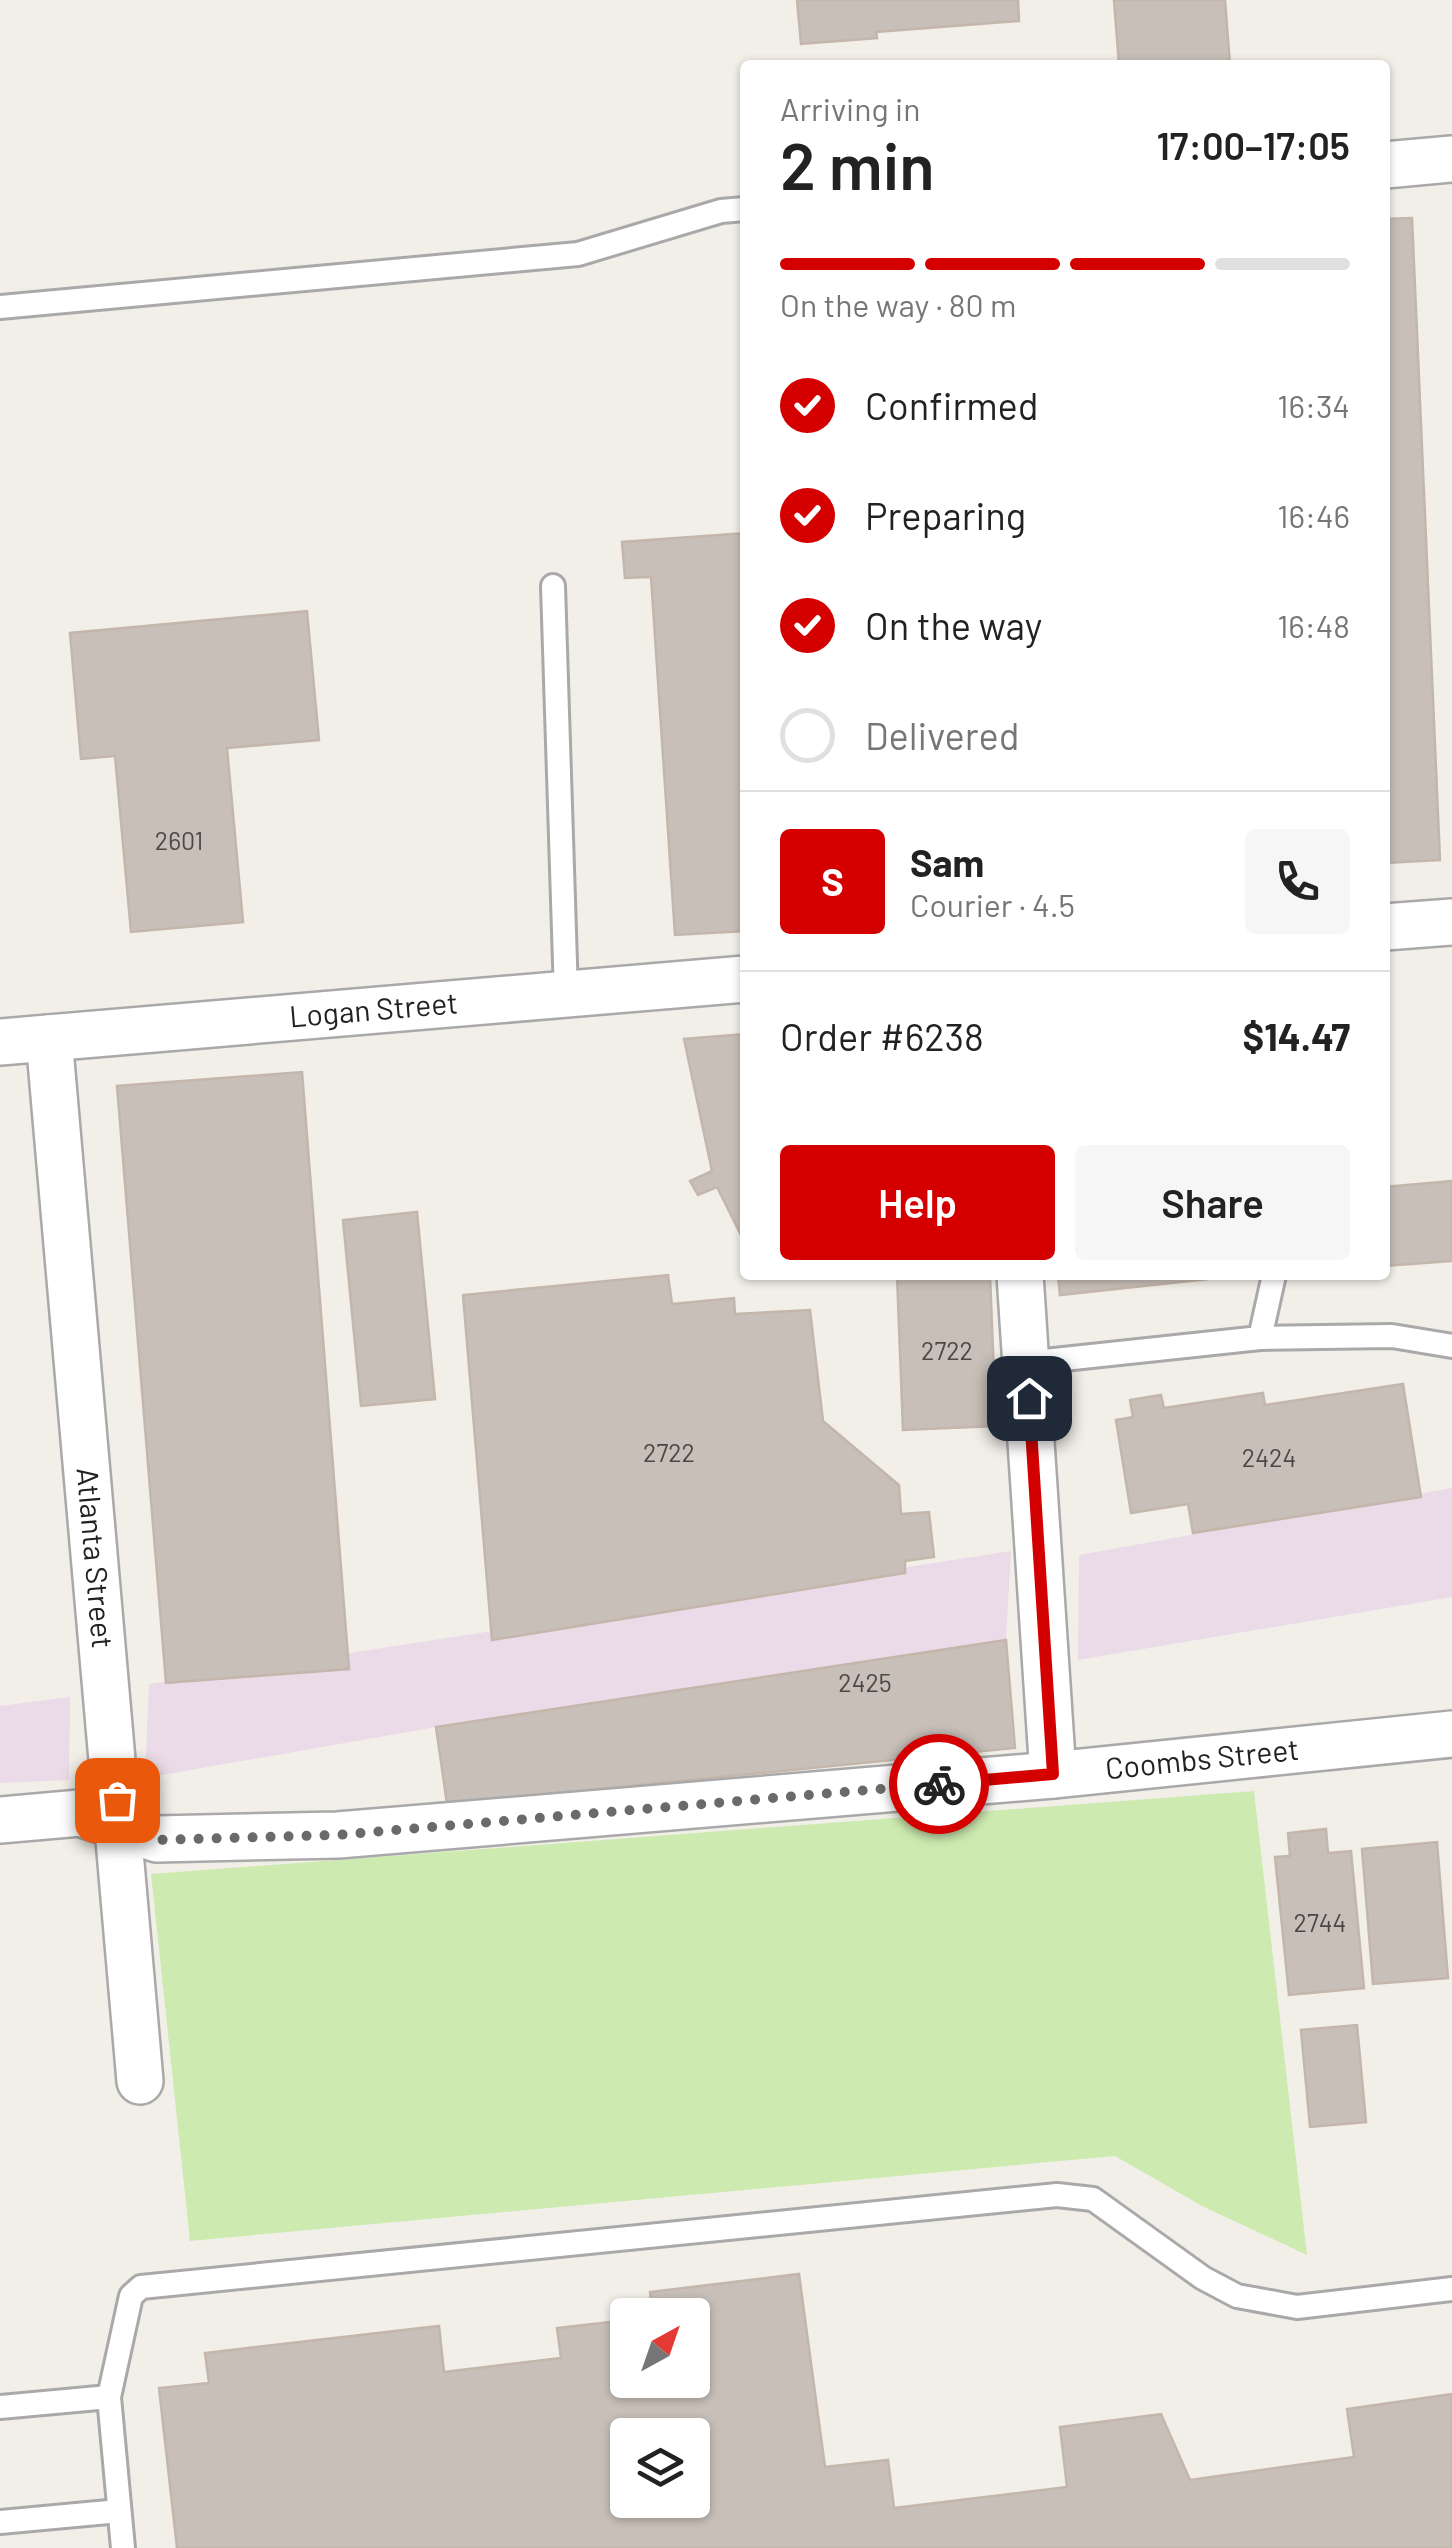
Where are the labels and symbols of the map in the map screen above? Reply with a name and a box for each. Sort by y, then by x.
house number: 2601 [155,825,203,855]
street label: Logan Street [288,983,459,1033]
house number: 2722 [921,1335,973,1365]
pin [987,1356,1072,1441]
house number: 2722 [643,1437,695,1467]
house number: 2424 [1242,1442,1296,1472]
street label: Atlanta Street [71,1466,122,1650]
house number: 2425 [838,1667,892,1697]
street label: Coombs Street [1103,1730,1300,1786]
courier [889,1734,989,1834]
pin [75,1758,160,1843]
house number: 2744 [1294,1907,1346,1937]
north arrow [610,2298,710,2398]

